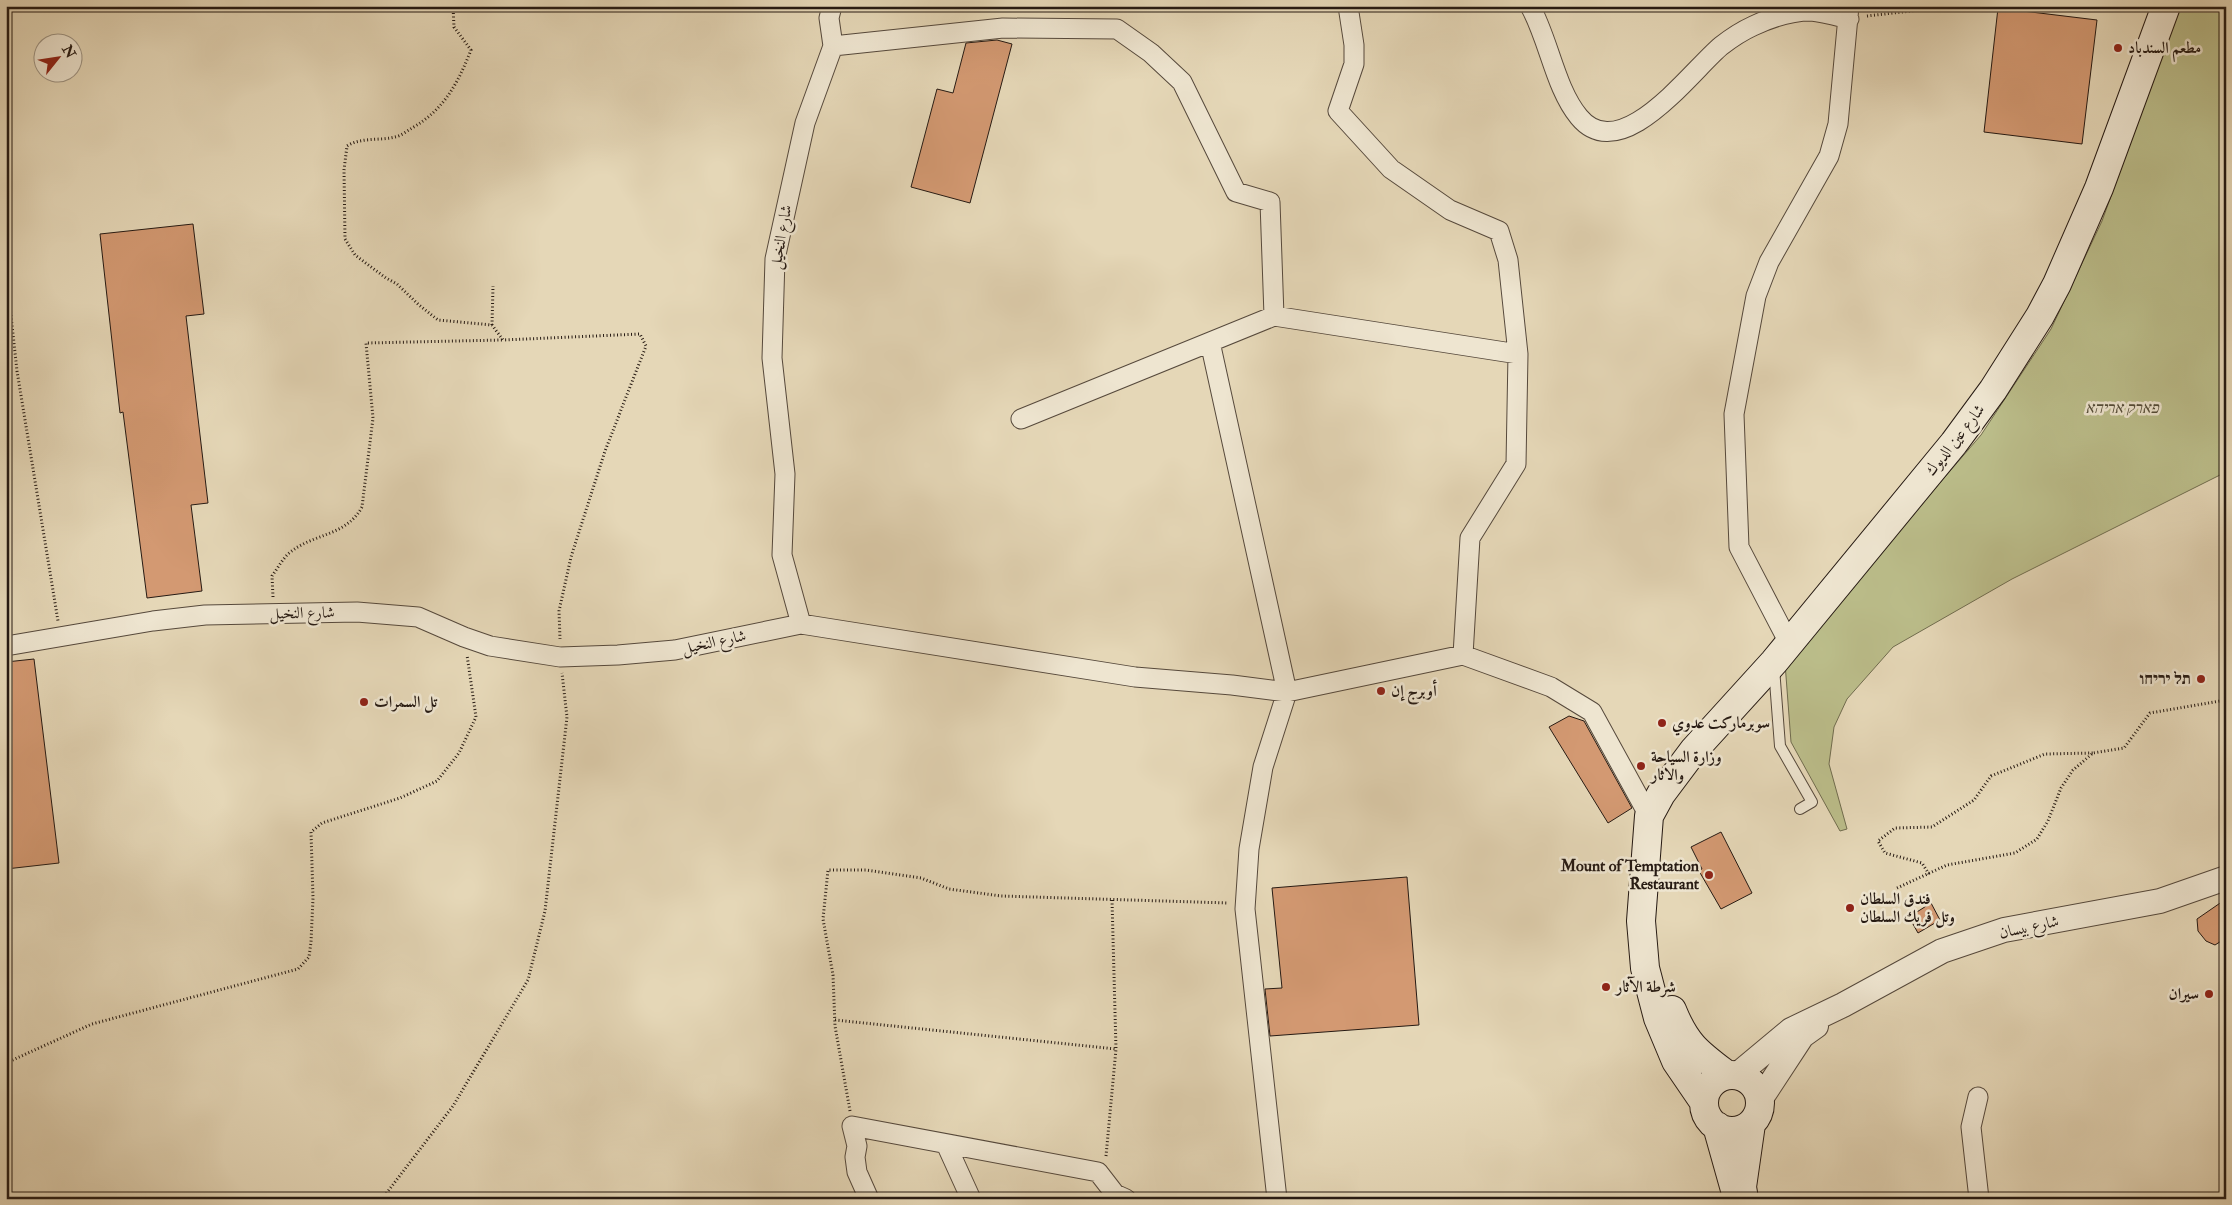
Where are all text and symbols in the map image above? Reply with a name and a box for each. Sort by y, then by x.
north arrow [32,32,82,82]
place label: مطعم السندباد [2128,38,2201,62]
text: N [58,41,80,62]
marker: مطعم السندباد [2112,42,2124,54]
street label: شارع النخيل [765,203,799,271]
park label: פארק אריהא [2085,398,2159,418]
street label: شارع عين الديوك [1921,400,1992,482]
street label: شارع النخيل [269,602,335,627]
street label: شارع النخيل [680,625,749,662]
place label: תל יריחו [2139,669,2191,689]
marker: תל יריחו [2195,673,2207,685]
place label: أوبرج إن [1391,679,1437,705]
marker: أوبرج إن [1375,685,1387,697]
place label: تل السمرات [374,692,438,713]
marker: تل السمرات [358,696,370,708]
place label: سوبرماركت عدوي [1672,713,1770,736]
marker: سوبرماركت عدوي [1656,717,1668,729]
place label: وزارة السياحة والاثار [1649,747,1722,785]
marker: وزارة السياحة والاثار [1635,760,1647,772]
place label: Mount of Temptation Restaurant [1560,856,1700,894]
marker: Mount of Temptation Restaurant [1703,869,1715,881]
place label: فندق السلطان وتل فريك السلطان [1860,889,1955,928]
marker: فندق السلطان وتل فريك السلطان [1844,902,1856,914]
street label: شارع بيسان [1997,911,2061,946]
place label: شرطة الآثار [1614,976,1676,998]
marker: شرطة الآثار [1600,981,1612,993]
place label: سيران [2169,984,2199,1004]
marker: سيران [2203,988,2215,1000]

